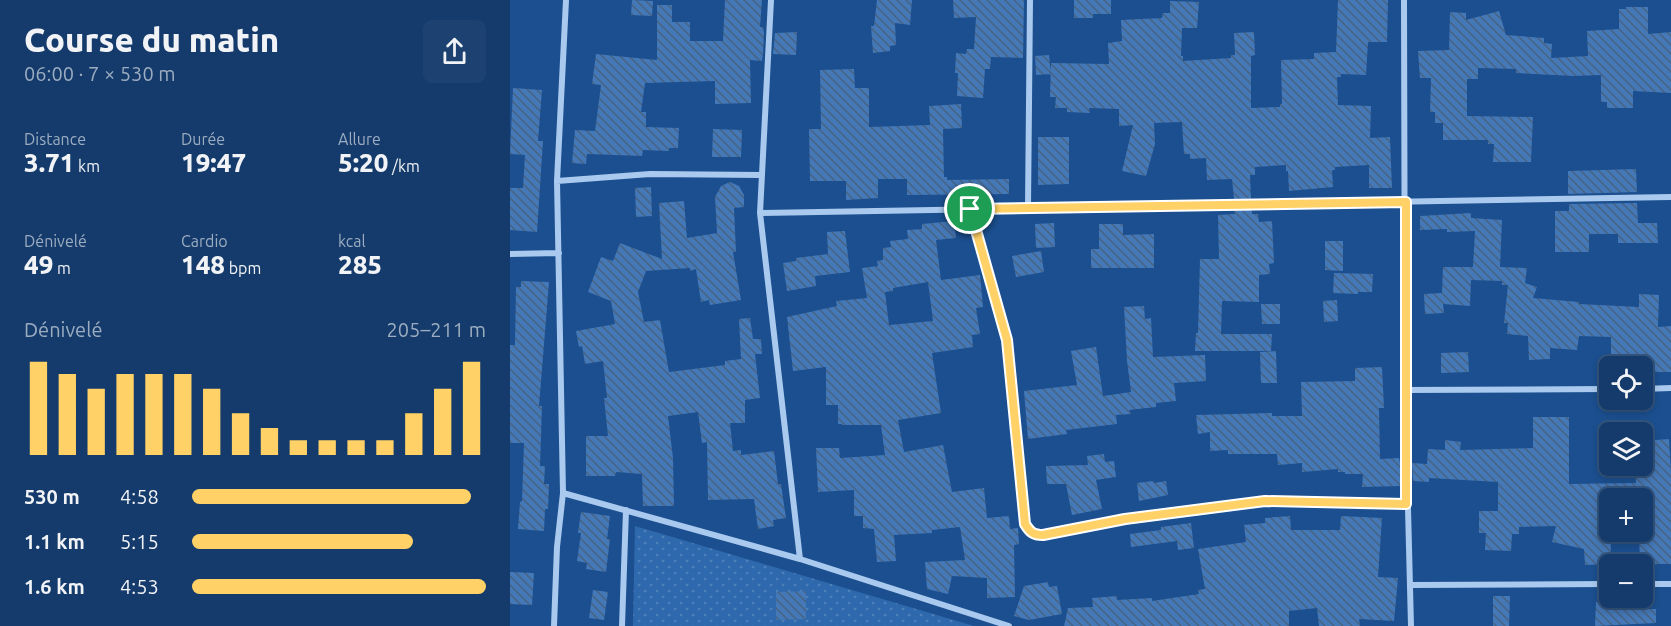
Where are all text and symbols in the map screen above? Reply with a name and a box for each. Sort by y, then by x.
button: share [423,20,486,83]
text: Course du matin [24,21,279,58]
text: 06:00 · 7 × 530 m [24,62,176,85]
text: Distance [24,130,86,148]
text: Durée [181,130,225,148]
text: Allure [338,130,381,148]
text: 3.71 [24,148,74,177]
text: 19:47 [181,148,246,177]
text: 5:20 [338,148,388,177]
text: km [74,157,100,175]
text: /km [388,157,420,175]
pin [944,183,995,234]
icon: arrive [953,192,986,225]
text: Dénivelé [24,232,87,250]
text: Cardio [181,232,228,250]
text: kcal [338,232,366,250]
text: 49 [24,250,53,279]
text: 148 [181,250,225,279]
text: 285 [338,250,382,279]
text: m [53,259,71,277]
text: bpm [225,259,261,277]
text: Dénivelé [24,318,102,341]
text: 205–211 m [387,318,486,341]
map controls [1599,356,1653,608]
button: locate [1599,356,1653,410]
button: layers [1599,422,1653,476]
text: 530 m [24,485,80,508]
text: 4:58 [120,485,159,508]
button: + [1599,488,1653,542]
text: 1.1 km [24,530,85,553]
text: 5:15 [120,530,159,553]
button: − [1599,554,1653,608]
text: 1.6 km [24,575,85,598]
text: 4:53 [120,575,159,598]

